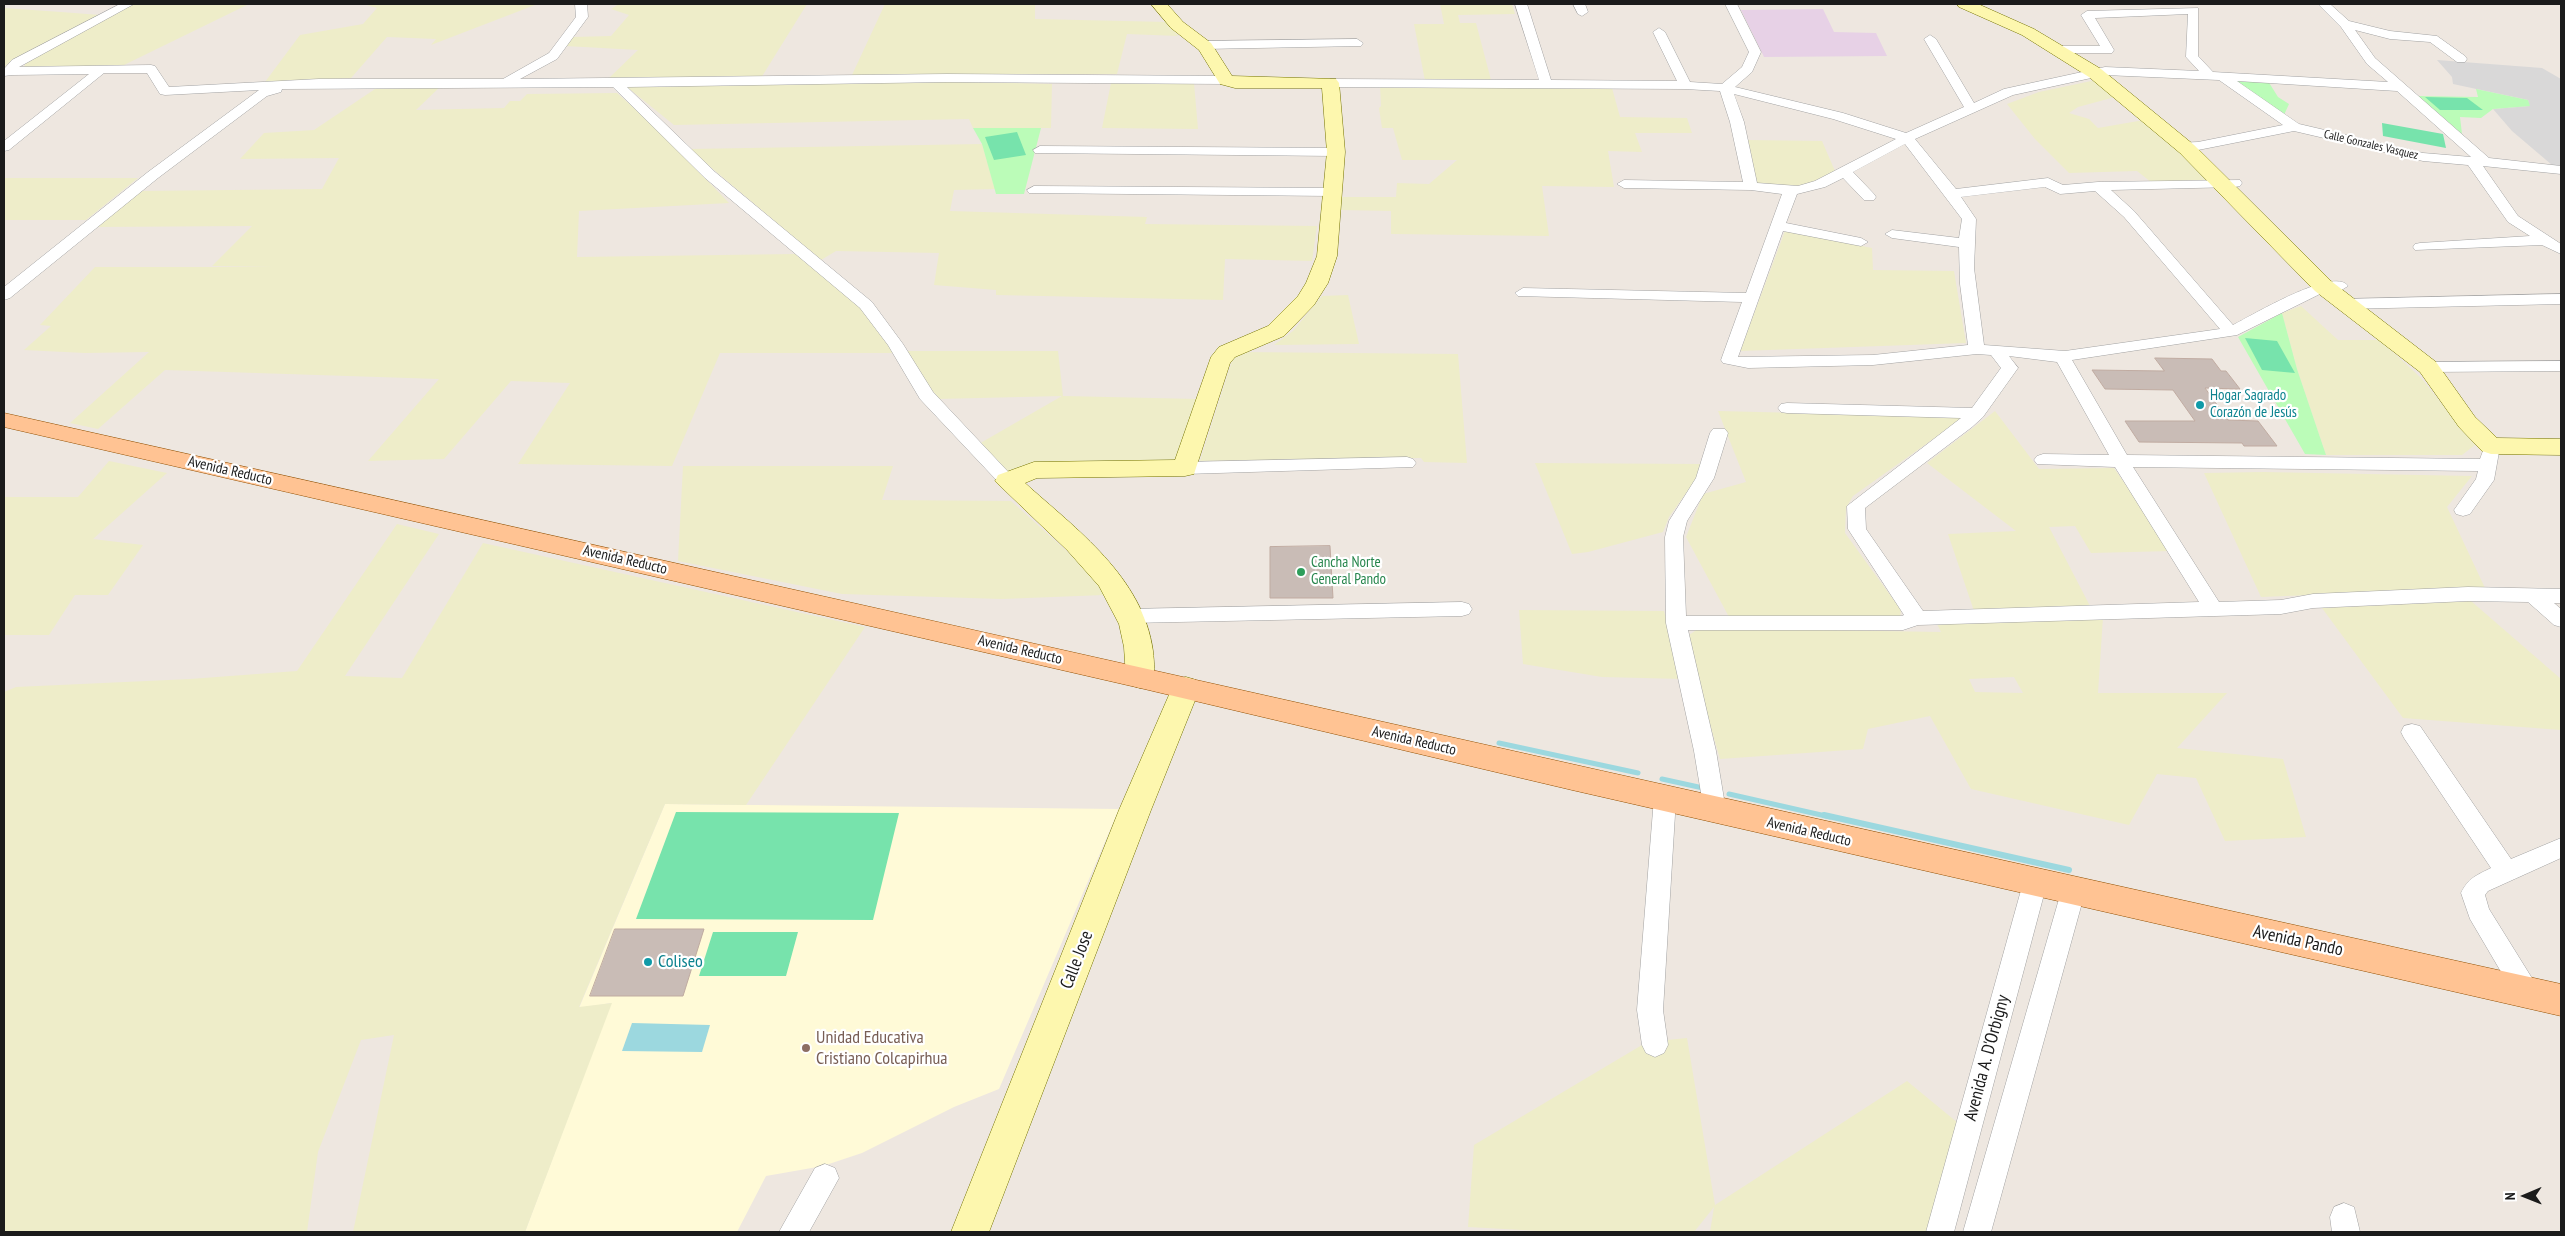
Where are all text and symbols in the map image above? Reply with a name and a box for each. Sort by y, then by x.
street label: Calle Gonzales Vasquez [2322,127,2420,163]
place label: Hogar Sagrado Corazón de Jesús [2210,387,2297,422]
marker: Hogar Sagrado Corazón de Jesús [2194,399,2206,411]
street label: Avenida Reducto [186,453,274,489]
street label: Avenida Reducto [581,542,669,578]
place label: Cancha Norte General Pando [1311,554,1386,589]
marker: Cancha Norte General Pando [1295,566,1307,578]
street label: Avenida Reducto [976,632,1064,668]
street label: Avenida Reducto [1370,723,1458,759]
street label: Avenida Reducto [1765,814,1853,850]
street label: Avenida Pando [2251,921,2345,961]
street label: Calle Jose [1056,928,1098,992]
place label: Coliseo [658,951,703,973]
marker: Coliseo [642,956,654,968]
street label: Avenida A. D'Orbigny [1960,993,2014,1123]
place label: Unidad Educativa Cristiano Colcapirhua [816,1027,947,1070]
marker: Unidad Educativa Cristiano Colcapirhua [800,1042,812,1054]
north arrow [2500,1171,2550,1221]
text: N [2501,1192,2519,1200]

